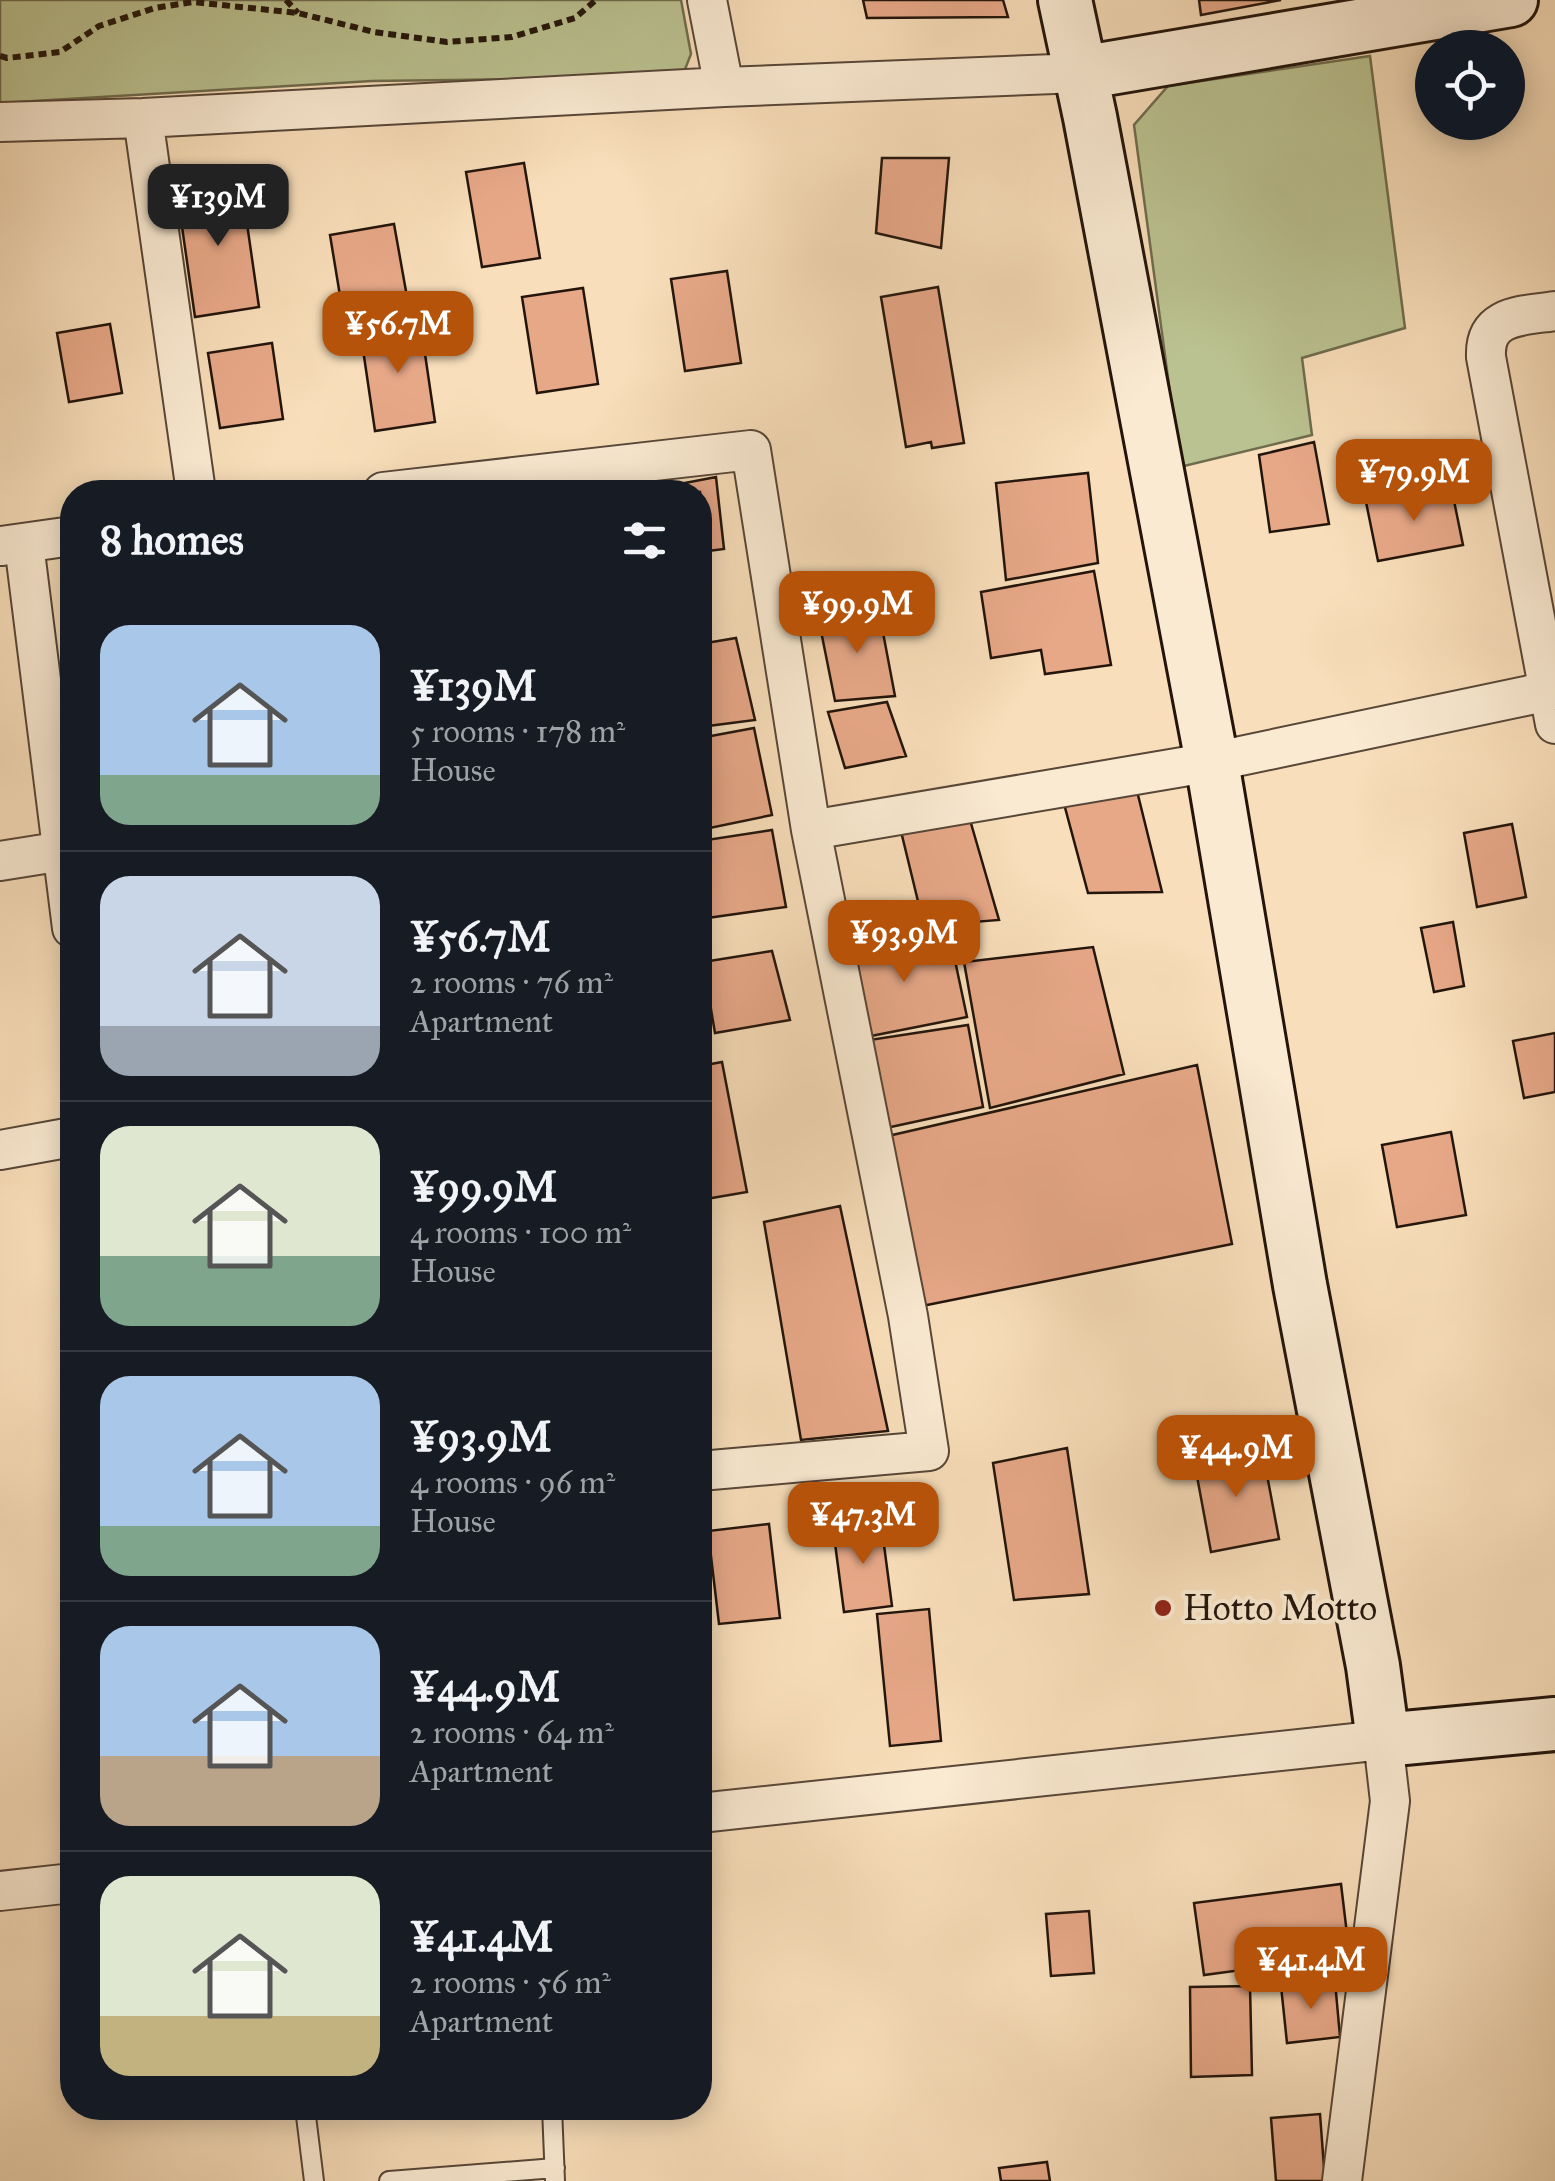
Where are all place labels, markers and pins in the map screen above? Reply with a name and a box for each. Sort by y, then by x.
pin: ¥139M [148,164,288,249]
pin: ¥56.7M [317,291,479,376]
pin: ¥79.9M [1333,439,1495,524]
pin: ¥99.9M [776,571,938,656]
pin: ¥93.9M [823,900,985,985]
pin: ¥44.9M [1155,1415,1317,1500]
pin: ¥47.3M [782,1482,944,1567]
place label: Hotto Motto [1183,1587,1377,1630]
marker: Hotto Motto [1152,1597,1174,1619]
pin: ¥41.4M [1230,1927,1392,2012]

